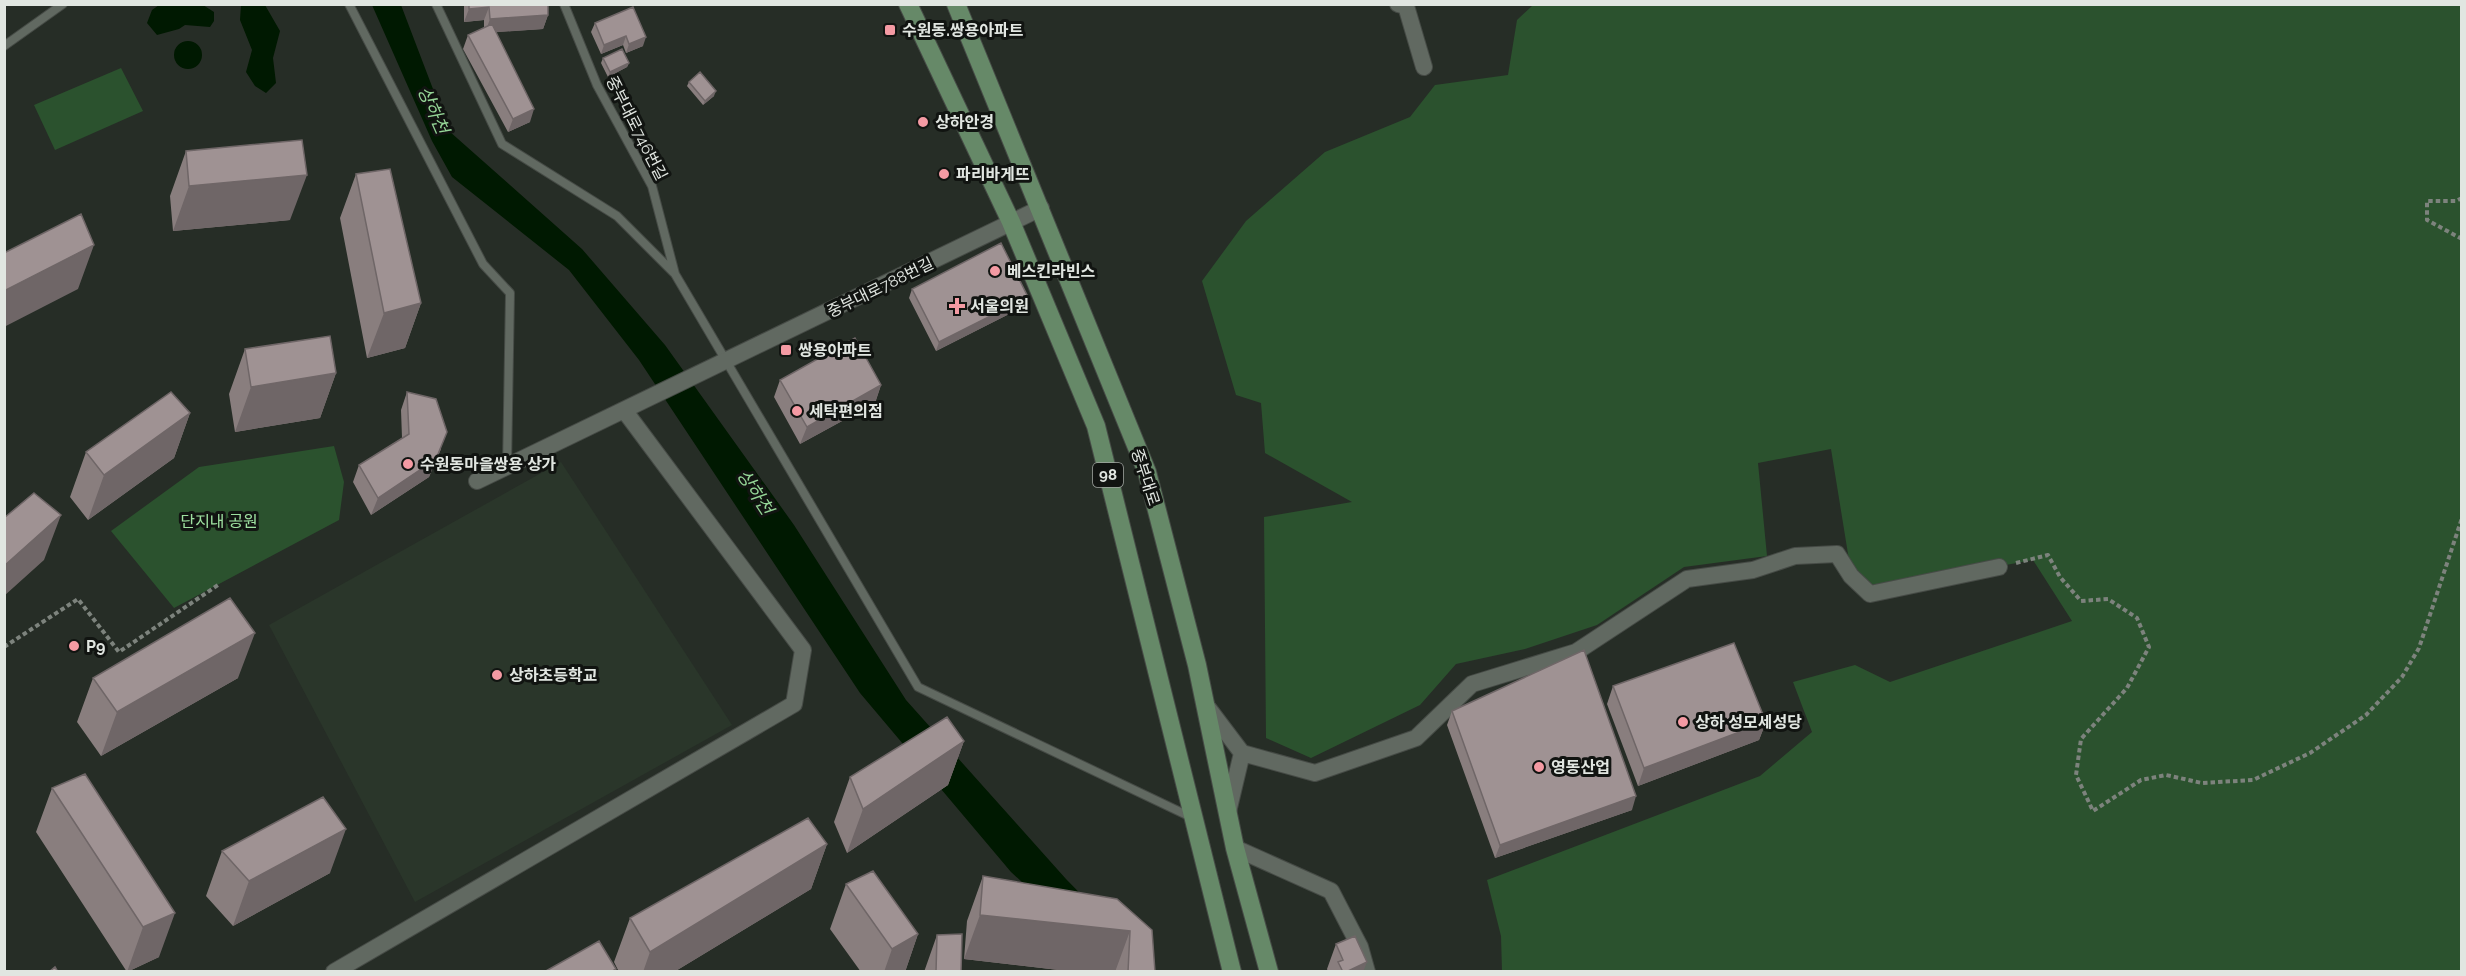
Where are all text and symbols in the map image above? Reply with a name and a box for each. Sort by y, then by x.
place label: 수원동.쌍용아파트 [902,21,1024,40]
marker: 수원동.쌍용아파트 [883,23,897,37]
street label: 중부대로746번길 [602,73,671,184]
water label: 상하천 [414,83,454,139]
place label: 상하안경 [935,113,994,132]
marker: 상하안경 [916,115,930,129]
place label: 파리바게뜨 [956,165,1030,184]
marker: 파리바게뜨 [937,167,951,181]
street label: 중부대로788번길 [824,254,936,321]
place label: 베스킨라빈스 [1007,262,1096,281]
marker: 베스킨라빈스 [988,264,1002,278]
marker: 서울의원 [948,297,966,315]
place label: 서울의원 [970,297,1029,316]
place label: 쌍용아파트 [798,341,872,360]
marker: 쌍용아파트 [779,343,793,357]
place label: 세탁편의점 [809,402,883,421]
marker: 세탁편의점 [790,404,804,418]
street label: 중부대로 [1127,446,1164,508]
place label: 수원동마을쌍용 상가 [420,455,557,474]
marker: 수원동마을쌍용 상가 [401,457,415,471]
road number: 98 [1093,463,1123,487]
water label: 상하천 [733,465,779,520]
park label: 단지내 공원 [180,512,258,531]
place label: P9 [86,637,105,656]
marker: P9 [67,639,81,653]
place label: 상하초등학교 [509,666,598,685]
marker: 상하초등학교 [490,668,504,682]
place label: 상하 성모세성당 [1695,713,1802,732]
marker: 상하 성모세성당 [1676,715,1690,729]
place label: 영동산업 [1551,758,1610,777]
marker: 영동산업 [1532,760,1546,774]

